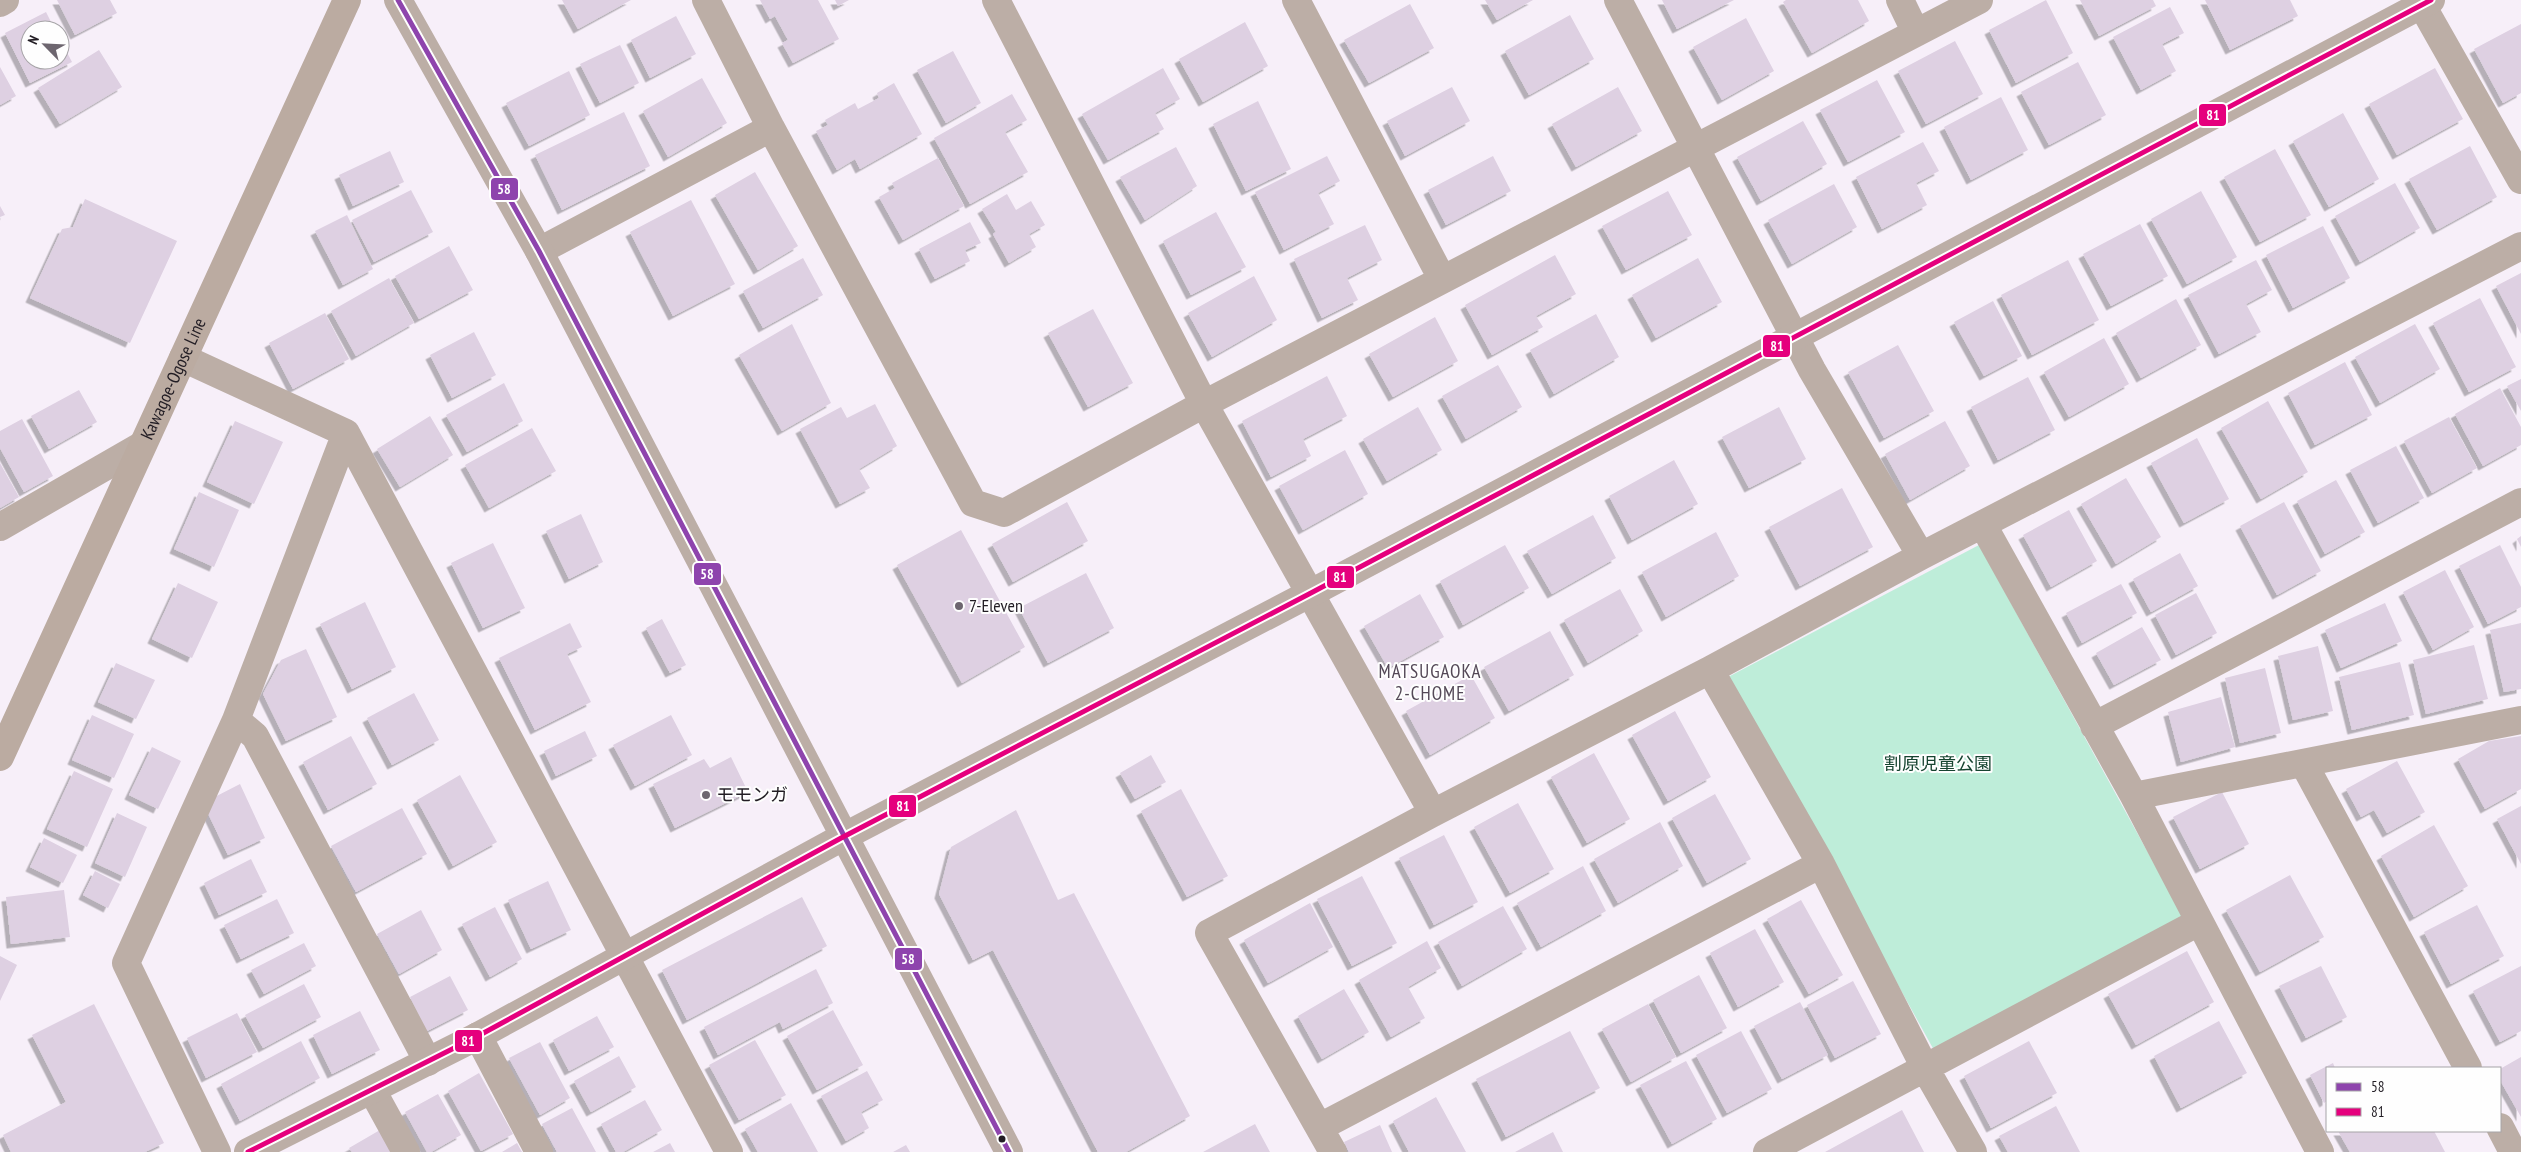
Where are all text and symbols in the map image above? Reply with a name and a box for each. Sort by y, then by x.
north arrow [20,20,70,70]
text: N [23,33,43,47]
line badge: 81 [2198,103,2227,127]
text: 81 [2206,106,2220,124]
line badge: 58 [490,177,519,201]
text: 58 [497,180,511,198]
street label: Kawagoe-Ogose Line [135,314,211,443]
line badge: 81 [1762,334,1791,358]
text: 81 [1770,337,1784,355]
line badge: 58 [693,562,722,586]
text: 58 [700,565,714,583]
line badge: 81 [1326,565,1355,589]
text: 81 [1333,568,1347,586]
place label: 7-Eleven [969,594,1023,617]
marker: 7-Eleven [953,600,965,612]
district label: MATSUGAOKA 2-CHOME [1379,659,1481,705]
park label: 割原児童公園 [1884,752,1992,775]
place label: モモンガ [716,783,788,806]
marker: モモンガ [700,789,712,801]
line badge: 81 [888,794,917,818]
text: 81 [896,797,910,815]
line badge: 58 [894,947,923,971]
text: 58 [901,950,915,968]
line badge: 81 [454,1029,483,1053]
text: 81 [461,1032,475,1050]
legend [2326,1067,2501,1132]
text: 58 [2371,1077,2385,1096]
text: 81 [2371,1102,2385,1121]
unlabelled marker [997,1134,1007,1144]

